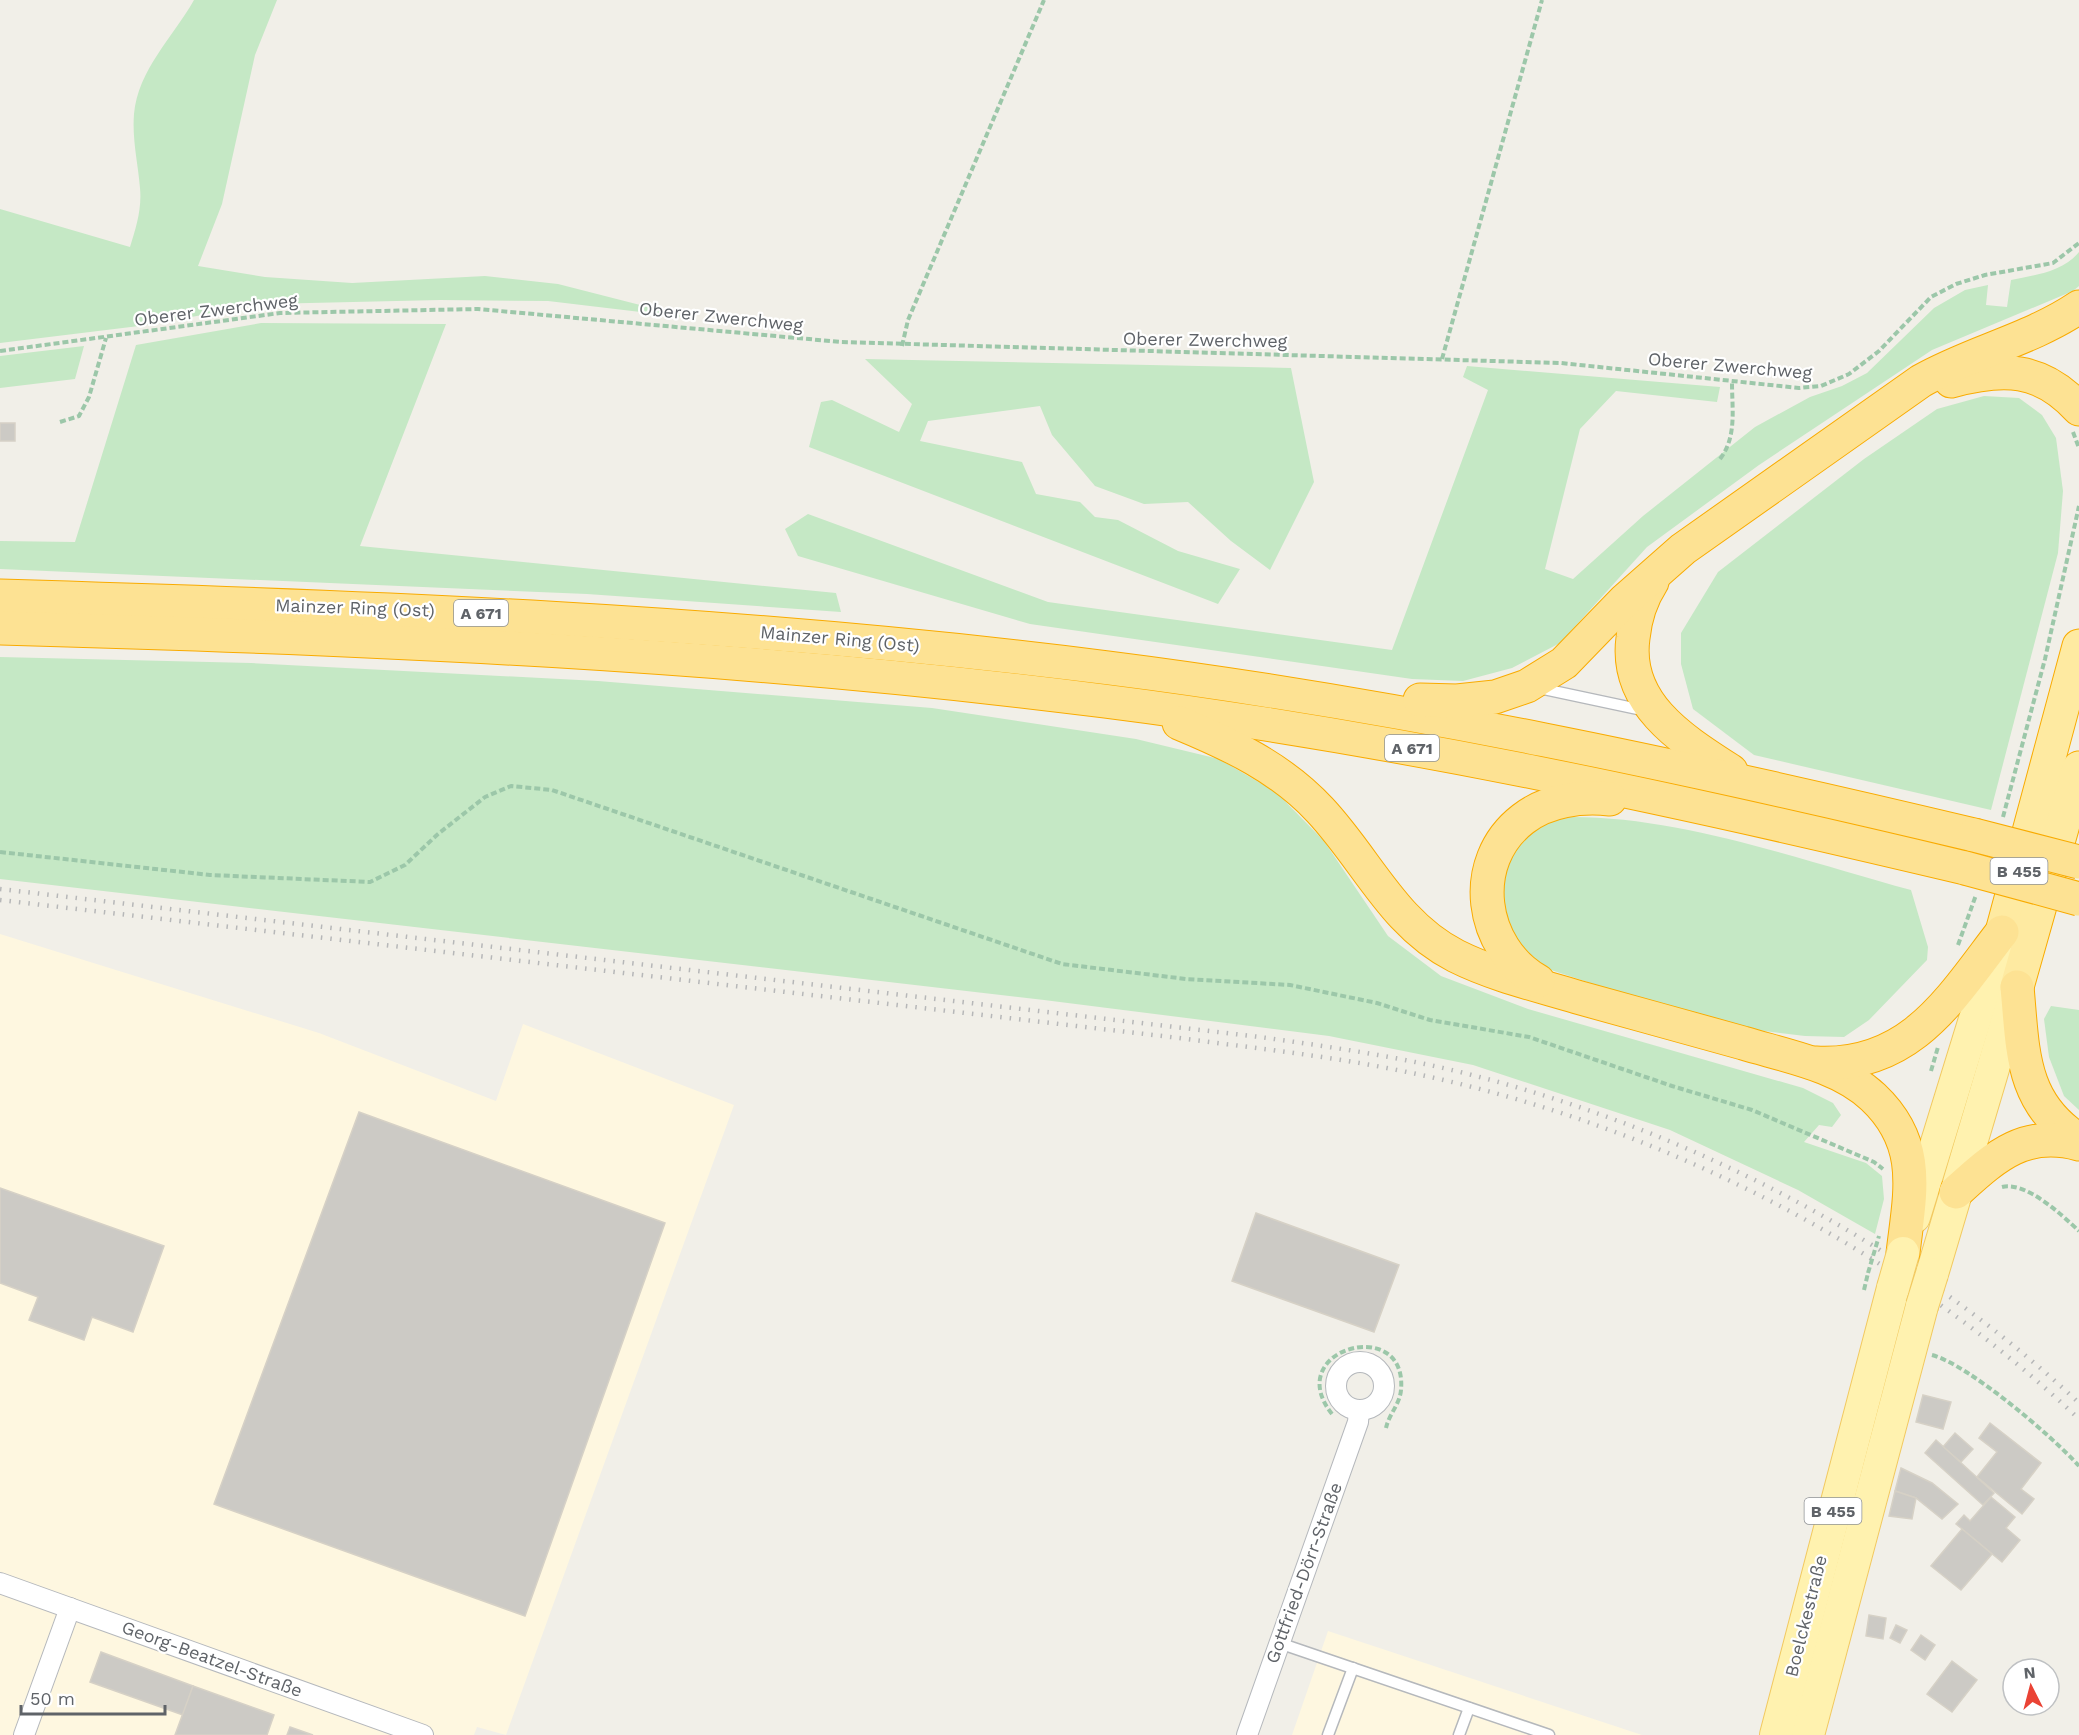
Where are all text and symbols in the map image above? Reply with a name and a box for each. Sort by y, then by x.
street label: Oberer Zwerchweg [133,289,299,330]
street label: Oberer Zwerchweg [638,297,804,336]
street label: Oberer Zwerchweg [1123,328,1288,351]
street label: Oberer Zwerchweg [1647,348,1813,383]
street label: Mainzer Ring (Ost) [275,594,435,621]
road number: A 671 [454,600,508,626]
street label: Mainzer Ring (Ost) [760,621,921,656]
road number: A 671 [1385,735,1439,761]
road number: B 455 [1990,858,2048,884]
street label: Gottfried-Dörr-Straße [1261,1479,1346,1666]
road number: B 455 [1804,1498,1862,1524]
street label: Boelckestraße [1780,1553,1831,1679]
street label: Georg-Beatzel-Straße [119,1616,305,1701]
north arrow [2001,1657,2061,1717]
text: N [2023,1663,2036,1683]
scale bar [21,1678,165,1716]
text: 50 m [30,1688,75,1709]

